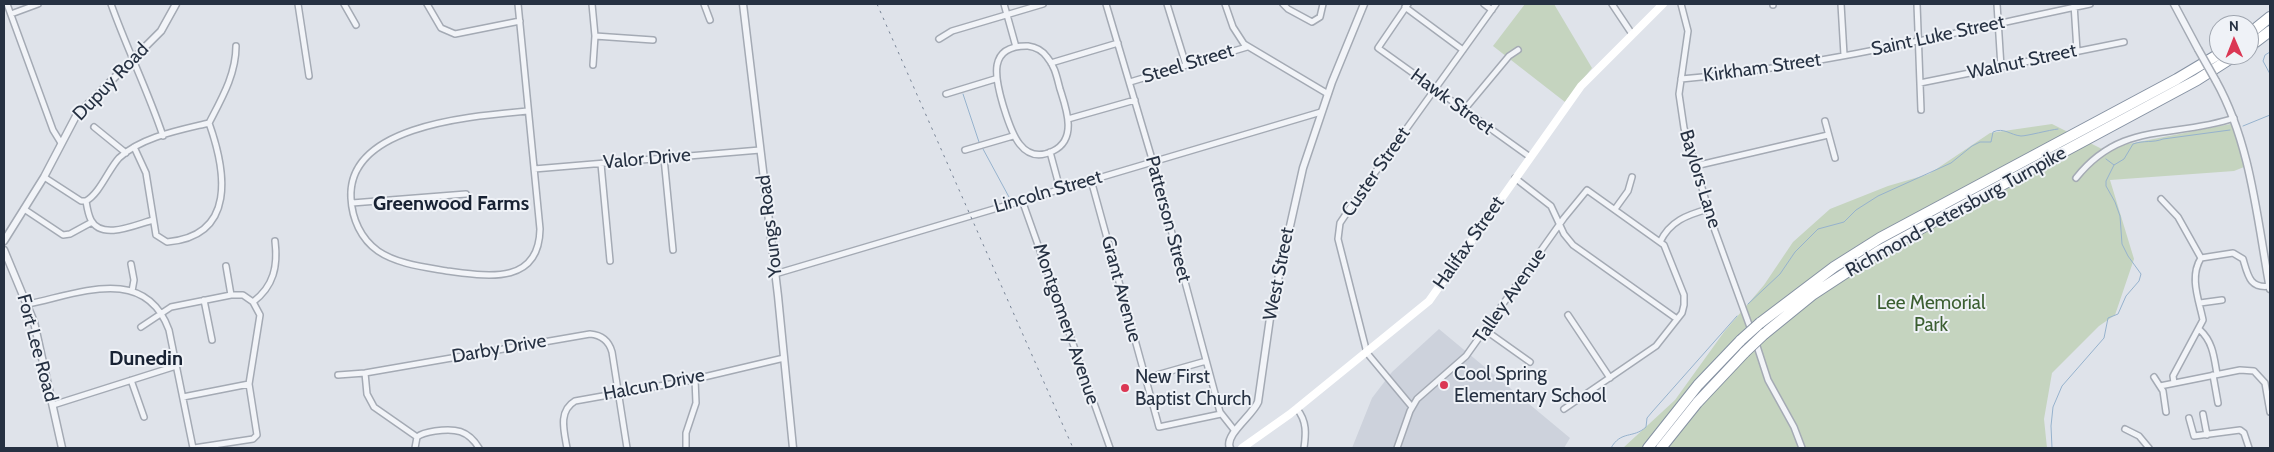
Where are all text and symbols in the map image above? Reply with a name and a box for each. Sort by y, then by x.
street label: Saint Luke Street [1869,11,2007,61]
north arrow [2209,15,2259,65]
text: N [2229,17,2239,35]
street label: Dupuy Road [68,38,154,126]
street label: Steel Street [1140,39,1236,89]
street label: Walnut Street [1965,39,2079,85]
street label: Kirkham Street [1702,48,1822,88]
street label: Hawk Street [1406,64,1498,140]
street label: Custer Street [1337,123,1415,221]
street label: Baylors Lane [1674,127,1726,231]
street label: Richmond-Petersburg Turnpike [1842,142,2070,282]
street label: Valor Drive [602,144,692,174]
street label: Patterson Street [1140,153,1196,285]
street label: Lincoln Street [991,166,1105,218]
street label: Youngs Road [752,173,788,279]
district label: Greenwood Farms [373,192,529,216]
street label: Halifax Street [1429,192,1509,294]
street label: West Street [1259,226,1299,322]
street label: Grant Avenue [1096,233,1146,345]
street label: Montgomery Avenue [1028,240,1104,408]
street label: Talley Avenue [1469,244,1551,348]
street label: Fort Lee Road [12,292,62,404]
park label: Lee Memorial Park [1877,292,1985,336]
street label: Darby Drive [450,329,548,369]
district label: Dunedin [109,347,183,371]
place label: Cool Spring Elementary School [1454,363,1606,407]
street label: Halcun Drive [601,364,707,406]
place label: New First Baptist Church [1135,366,1252,410]
marker: Cool Spring Elementary School [1438,379,1450,391]
marker: New First Baptist Church [1119,382,1131,394]

